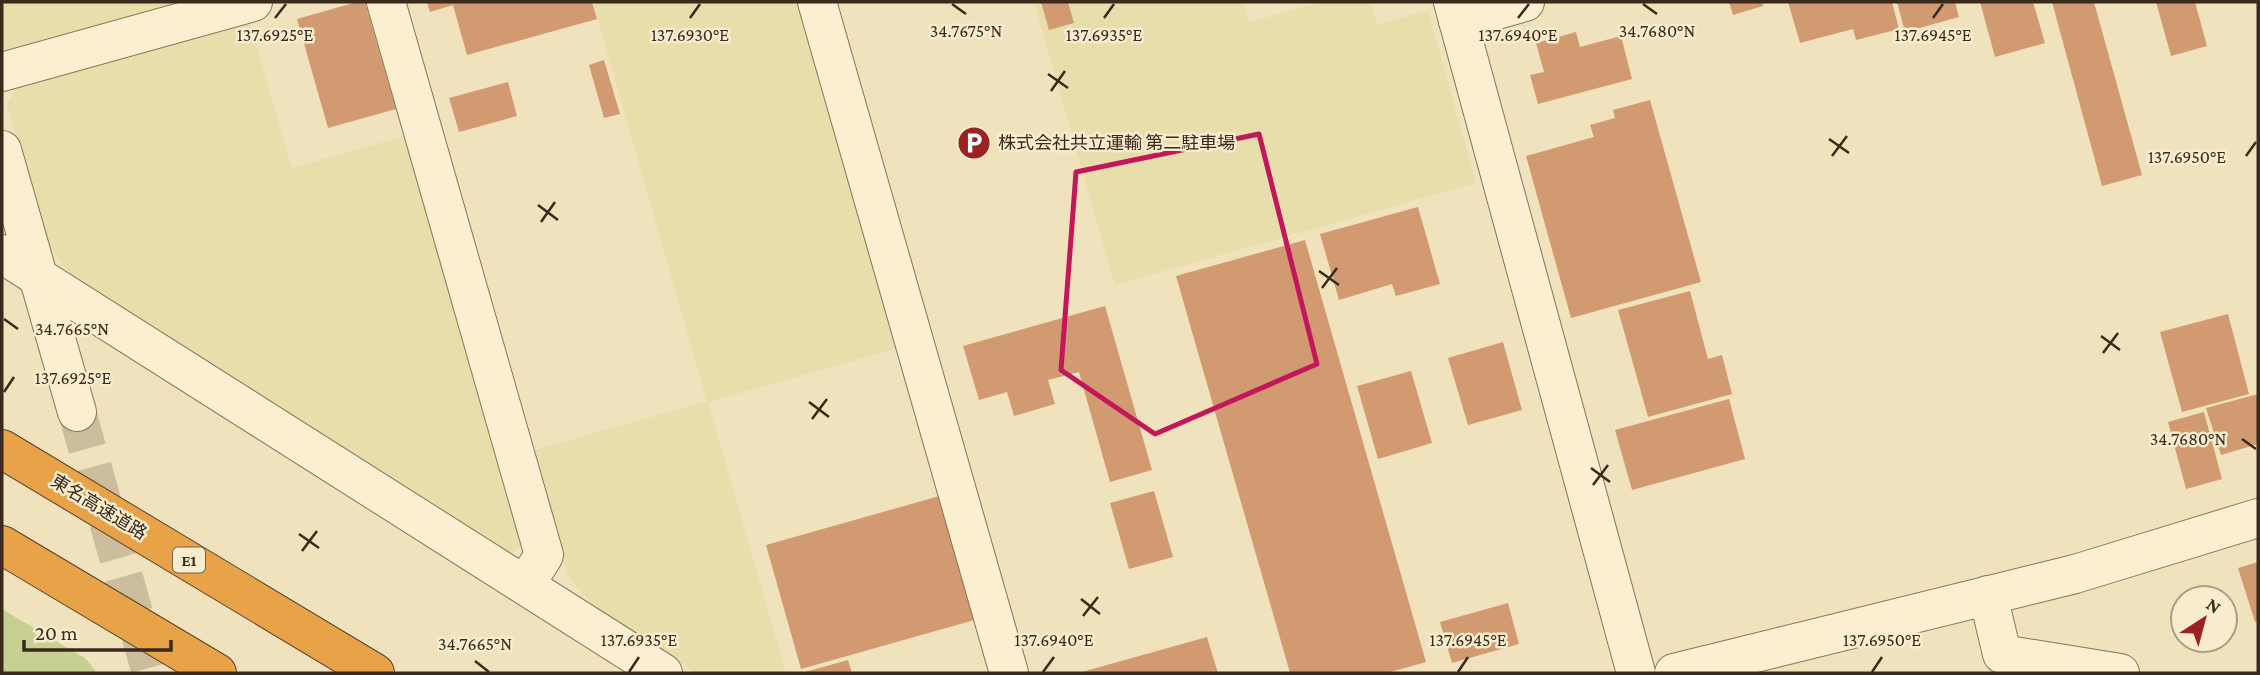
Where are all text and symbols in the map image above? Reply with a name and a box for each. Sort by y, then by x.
text: 34.7675°N [930,21,1002,41]
text: 34.7680°N [1619,21,1695,41]
text: 137.6925°E [237,25,313,45]
text: 137.6930°E [651,25,729,45]
text: 137.6935°E [1066,25,1142,45]
text: 137.6940°E [1479,25,1558,45]
text: 137.6945°E [1894,25,1972,45]
parking icon: 株式会社共立運輸 第二駐車場 [955,124,993,162]
place label: 株式会社共立運輸 第二駐車場 [998,133,1235,153]
text: 137.6950°E [2148,147,2226,167]
text: 34.7665°N [35,319,109,339]
text: 137.6925°E [35,368,111,388]
text: 34.7680°N [2150,429,2226,449]
street label: 東名高速道路 [48,471,150,543]
road number: E1 [173,548,205,572]
north arrow [2169,584,2239,654]
text: N [2202,593,2225,618]
scale bar [24,608,172,652]
text: 20 m [35,621,78,645]
text: 137.6935°E [601,630,677,650]
text: 137.6940°E [1015,630,1094,650]
text: 137.6945°E [1429,630,1507,650]
text: 137.6950°E [1843,630,1921,650]
text: 34.7665°N [438,634,512,654]

